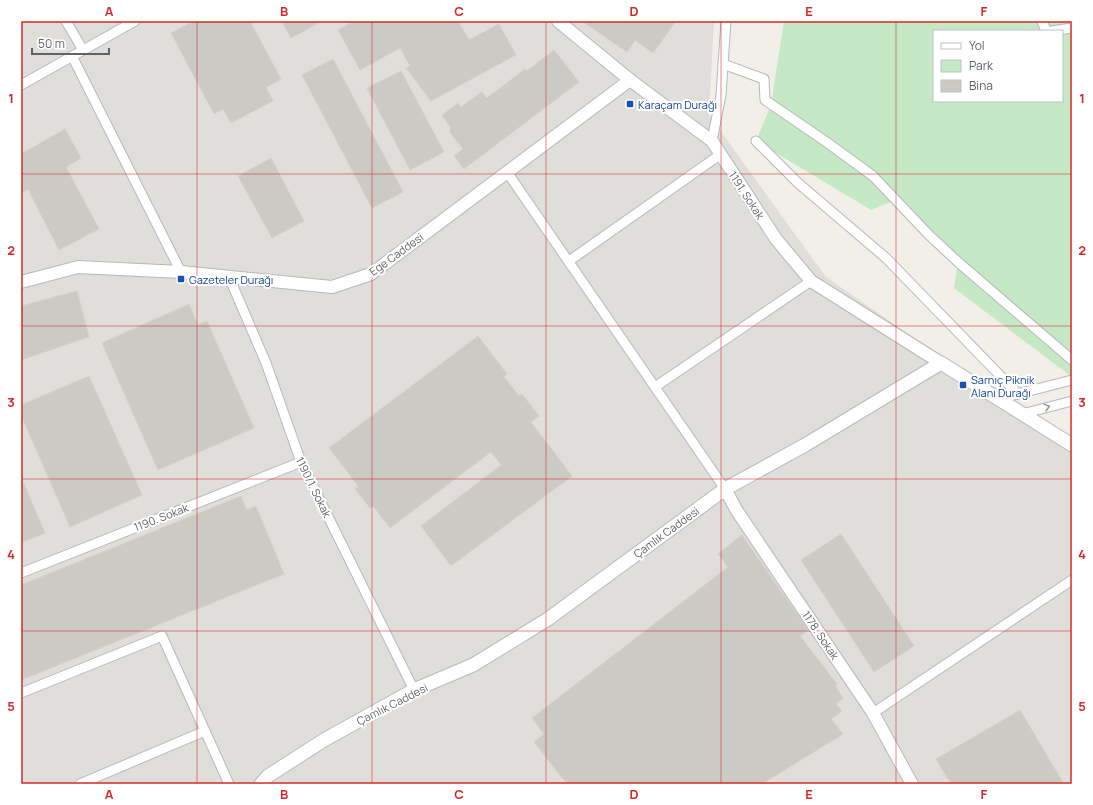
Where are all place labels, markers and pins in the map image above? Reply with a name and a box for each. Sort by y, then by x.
place label: Karaçam Durağı [638,97,717,112]
marker: Karaçam Durağı [625,99,635,109]
place label: Gazeteler Durağı [189,272,273,287]
marker: Gazeteler Durağı [176,274,186,284]
place label: Sarnıç Piknik Alanı Durağı [971,372,1035,400]
marker: Sarnıç Piknik Alanı Durağı [958,380,968,390]

